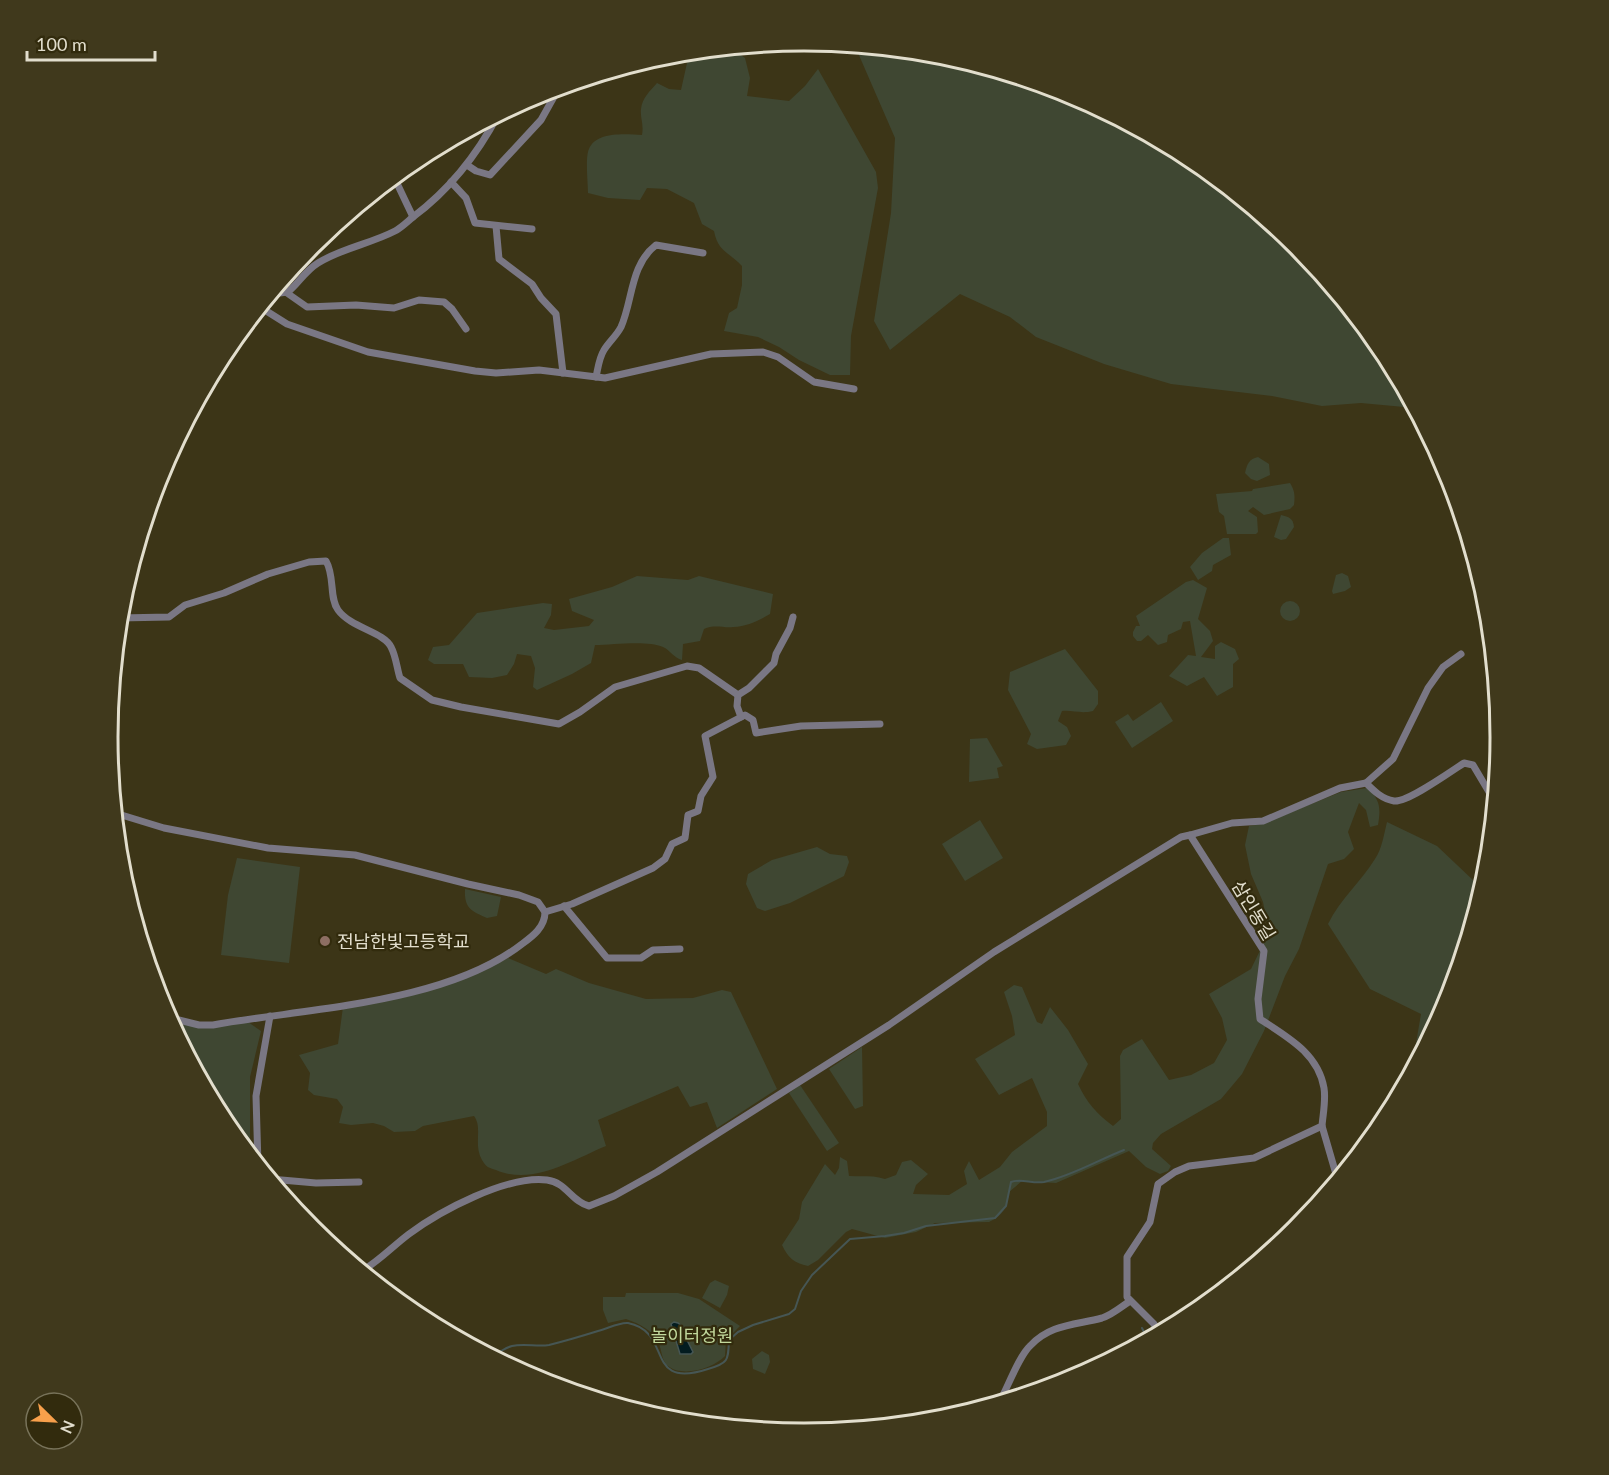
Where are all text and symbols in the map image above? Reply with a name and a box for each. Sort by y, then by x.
scale bar [27,24,154,62]
text: 100 m [36,33,87,55]
street label: 삼인동길 [1228,876,1280,944]
place label: 전남한빛고등학교 [337,930,469,952]
marker: 전남한빛고등학교 [318,934,332,948]
park label: 놀이터정원 [651,1324,733,1346]
north arrow [24,1391,84,1451]
text: N [57,1418,79,1437]

